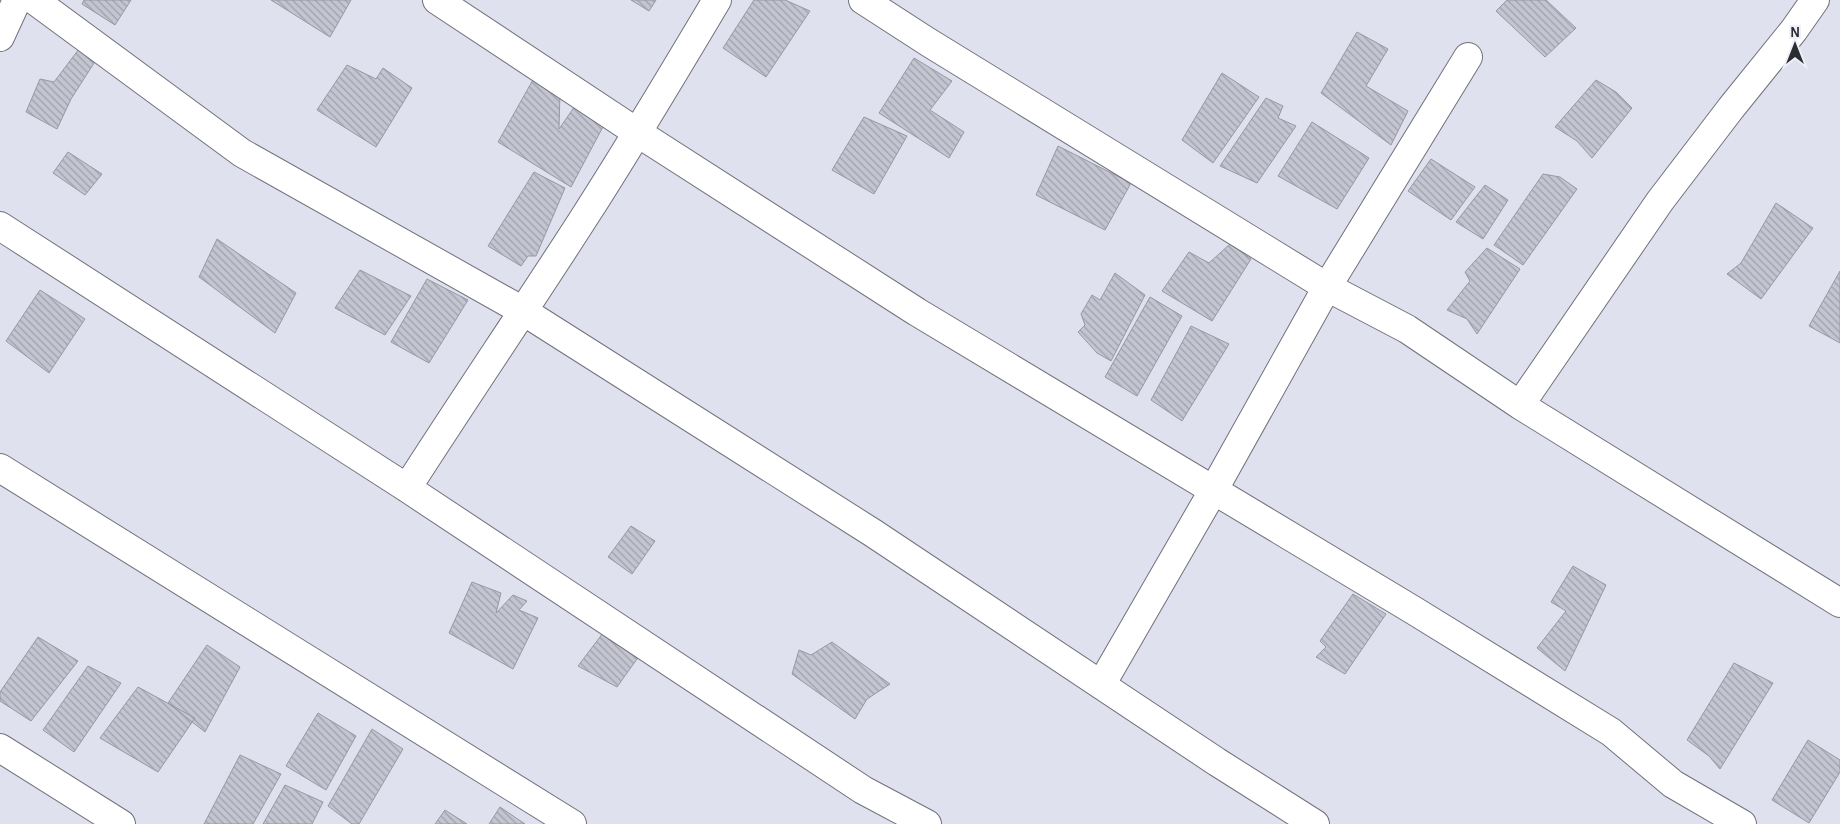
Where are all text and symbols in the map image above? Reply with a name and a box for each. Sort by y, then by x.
north arrow [1770,20,1820,70]
text: N [1790,26,1800,40]

